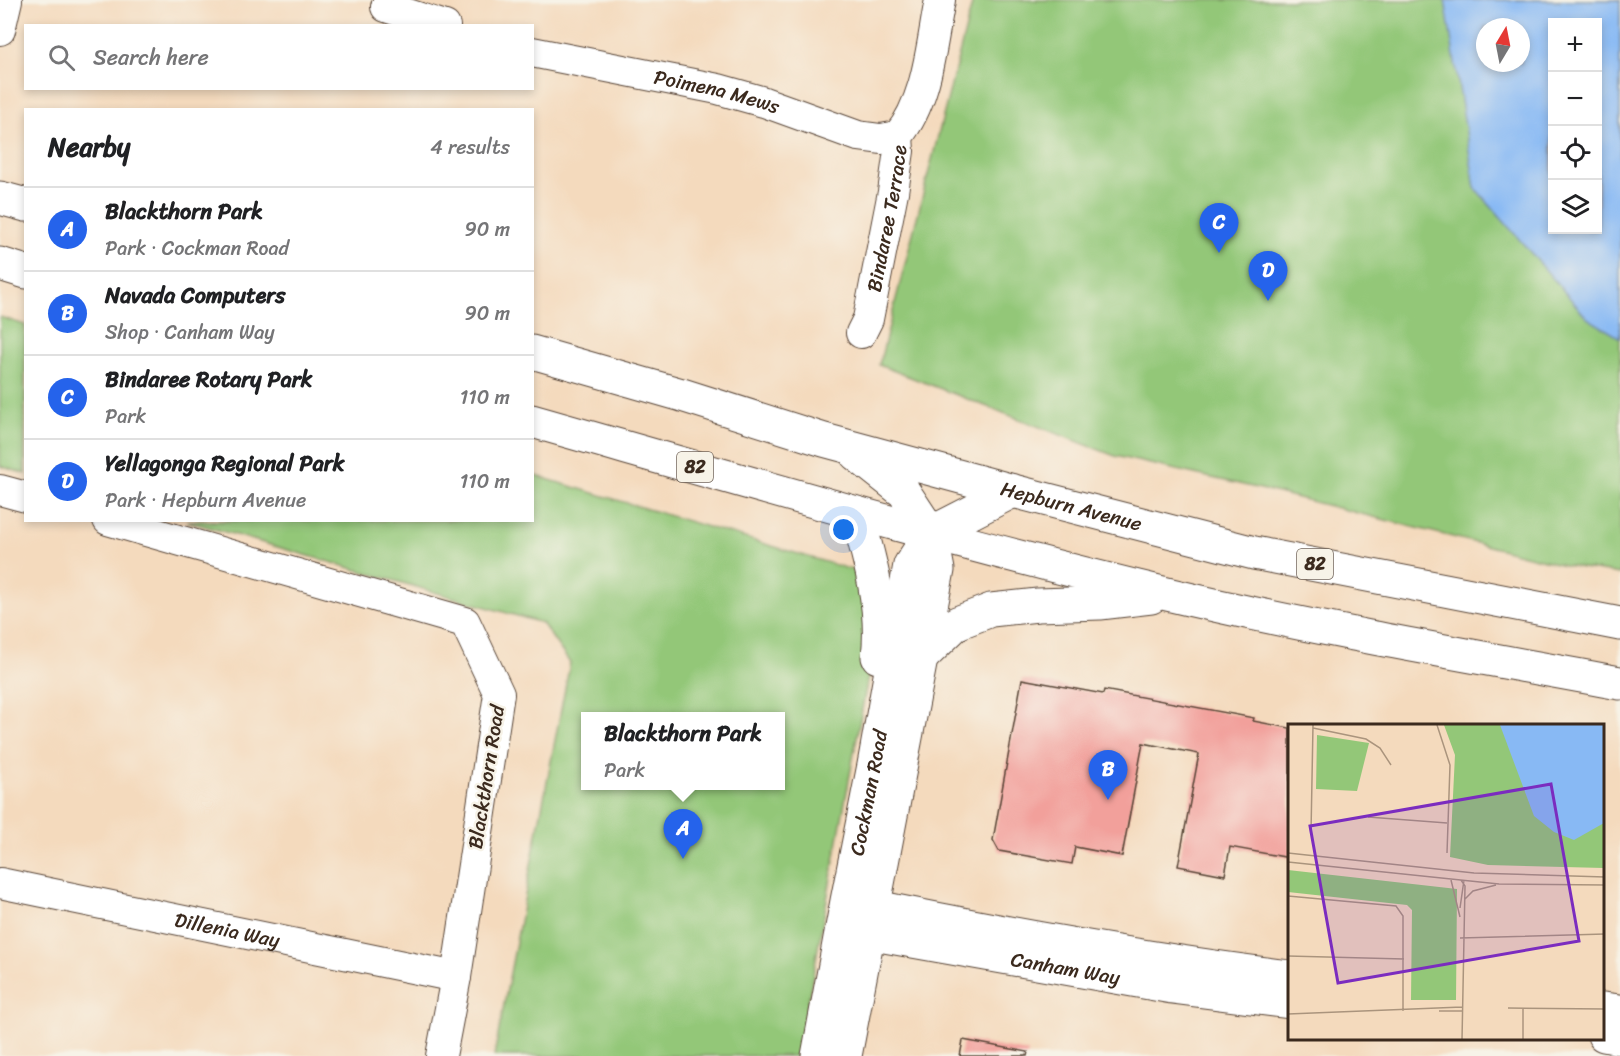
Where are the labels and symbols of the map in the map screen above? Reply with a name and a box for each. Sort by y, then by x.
north arrow [1476,18,1530,72]
street label: Poimena Mews [651,60,785,125]
street label: Bindaree Terrace [857,144,917,295]
pin: C [1200,204,1238,253]
pin: D [1248,252,1288,301]
road number: 82 [677,452,713,482]
street label: Hepburn Avenue [997,471,1146,541]
your location [829,515,858,544]
road number: 82 [1297,549,1333,579]
street label: Blackthorn Road [458,701,515,851]
inset map [1288,724,1605,1041]
street label: Cockman Road [839,726,898,859]
pin: B [1088,750,1128,800]
pin: A [664,810,702,859]
street label: Dillenia Way [171,902,284,958]
street label: Canham Way [1008,942,1123,996]

